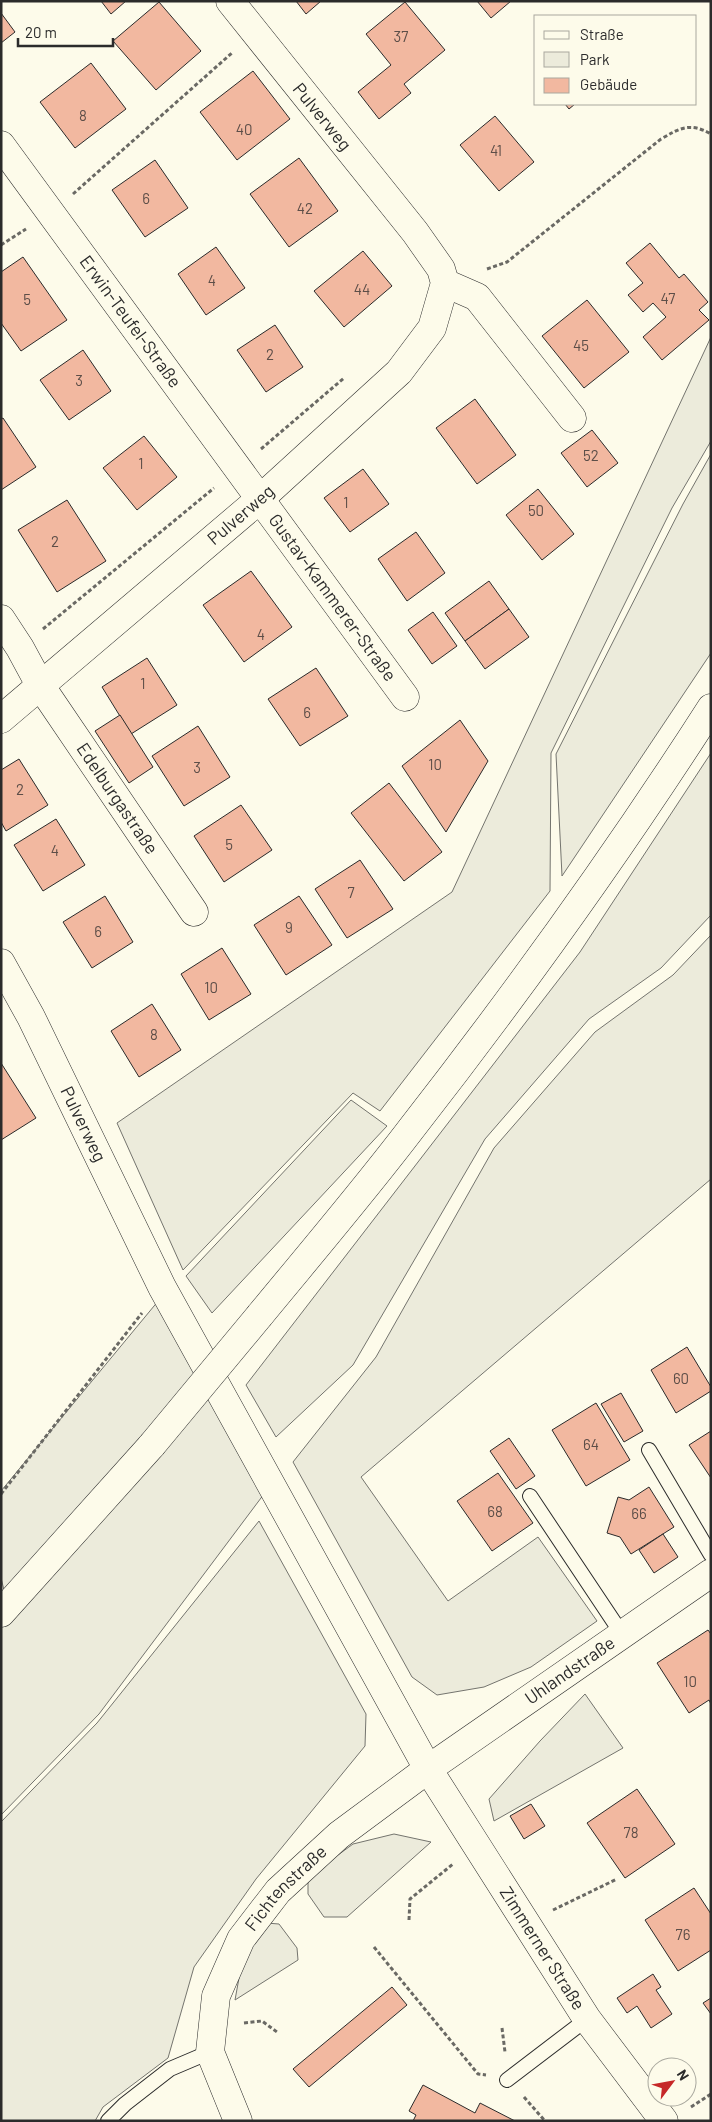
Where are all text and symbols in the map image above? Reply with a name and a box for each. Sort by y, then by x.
scale bar [18,15,112,47]
legend [534,15,697,105]
text: 20 m [25,23,57,41]
text: Straße [580,25,624,43]
house number: 37 [394,27,408,45]
text: Park [580,50,610,68]
text: Gebäude [580,75,637,93]
street label: Pulverweg [289,78,357,155]
house number: 8 [79,106,87,124]
house number: 40 [236,120,252,138]
house number: 41 [490,141,502,159]
house number: 6 [142,189,150,207]
house number: 42 [297,199,313,217]
street label: Erwin-Teufel-Straße [76,251,187,392]
house number: 4 [208,271,216,289]
house number: 44 [354,280,370,298]
house number: 47 [661,289,675,307]
house number: 5 [23,290,31,308]
house number: 45 [573,336,589,354]
house number: 2 [266,345,274,363]
house number: 3 [75,371,83,389]
house number: 52 [583,446,599,464]
house number: 1 [138,454,144,472]
street label: Pulverweg [202,479,278,549]
house number: 1 [343,493,349,511]
house number: 50 [528,501,544,519]
street label: Gustav-Kammerer-Straße [265,509,402,685]
house number: 2 [51,532,59,550]
house number: 4 [257,625,265,643]
house number: 1 [140,674,146,692]
house number: 6 [303,703,311,721]
street label: Edelburgastraße [72,738,163,858]
house number: 10 [428,755,442,773]
house number: 3 [193,758,201,776]
house number: 2 [16,780,24,798]
house number: 5 [225,835,233,853]
house number: 4 [51,841,59,859]
house number: 7 [347,883,355,901]
house number: 9 [285,918,293,936]
house number: 6 [94,922,102,940]
house number: 10 [204,978,218,996]
house number: 8 [150,1025,158,1043]
street label: Pulverweg [56,1082,112,1165]
house number: 60 [673,1369,689,1387]
house number: 64 [583,1435,599,1453]
house number: 68 [487,1502,503,1520]
house number: 66 [631,1504,647,1522]
street label: Uhlandstraße [520,1631,619,1709]
house number: 10 [683,1672,697,1690]
house number: 78 [624,1823,638,1841]
street label: Fichtenstraße [239,1840,331,1935]
street label: Zimmerner Straße [496,1882,590,2014]
house number: 76 [676,1925,690,1943]
north arrow [647,2057,697,2107]
text: N [674,2066,693,2083]

